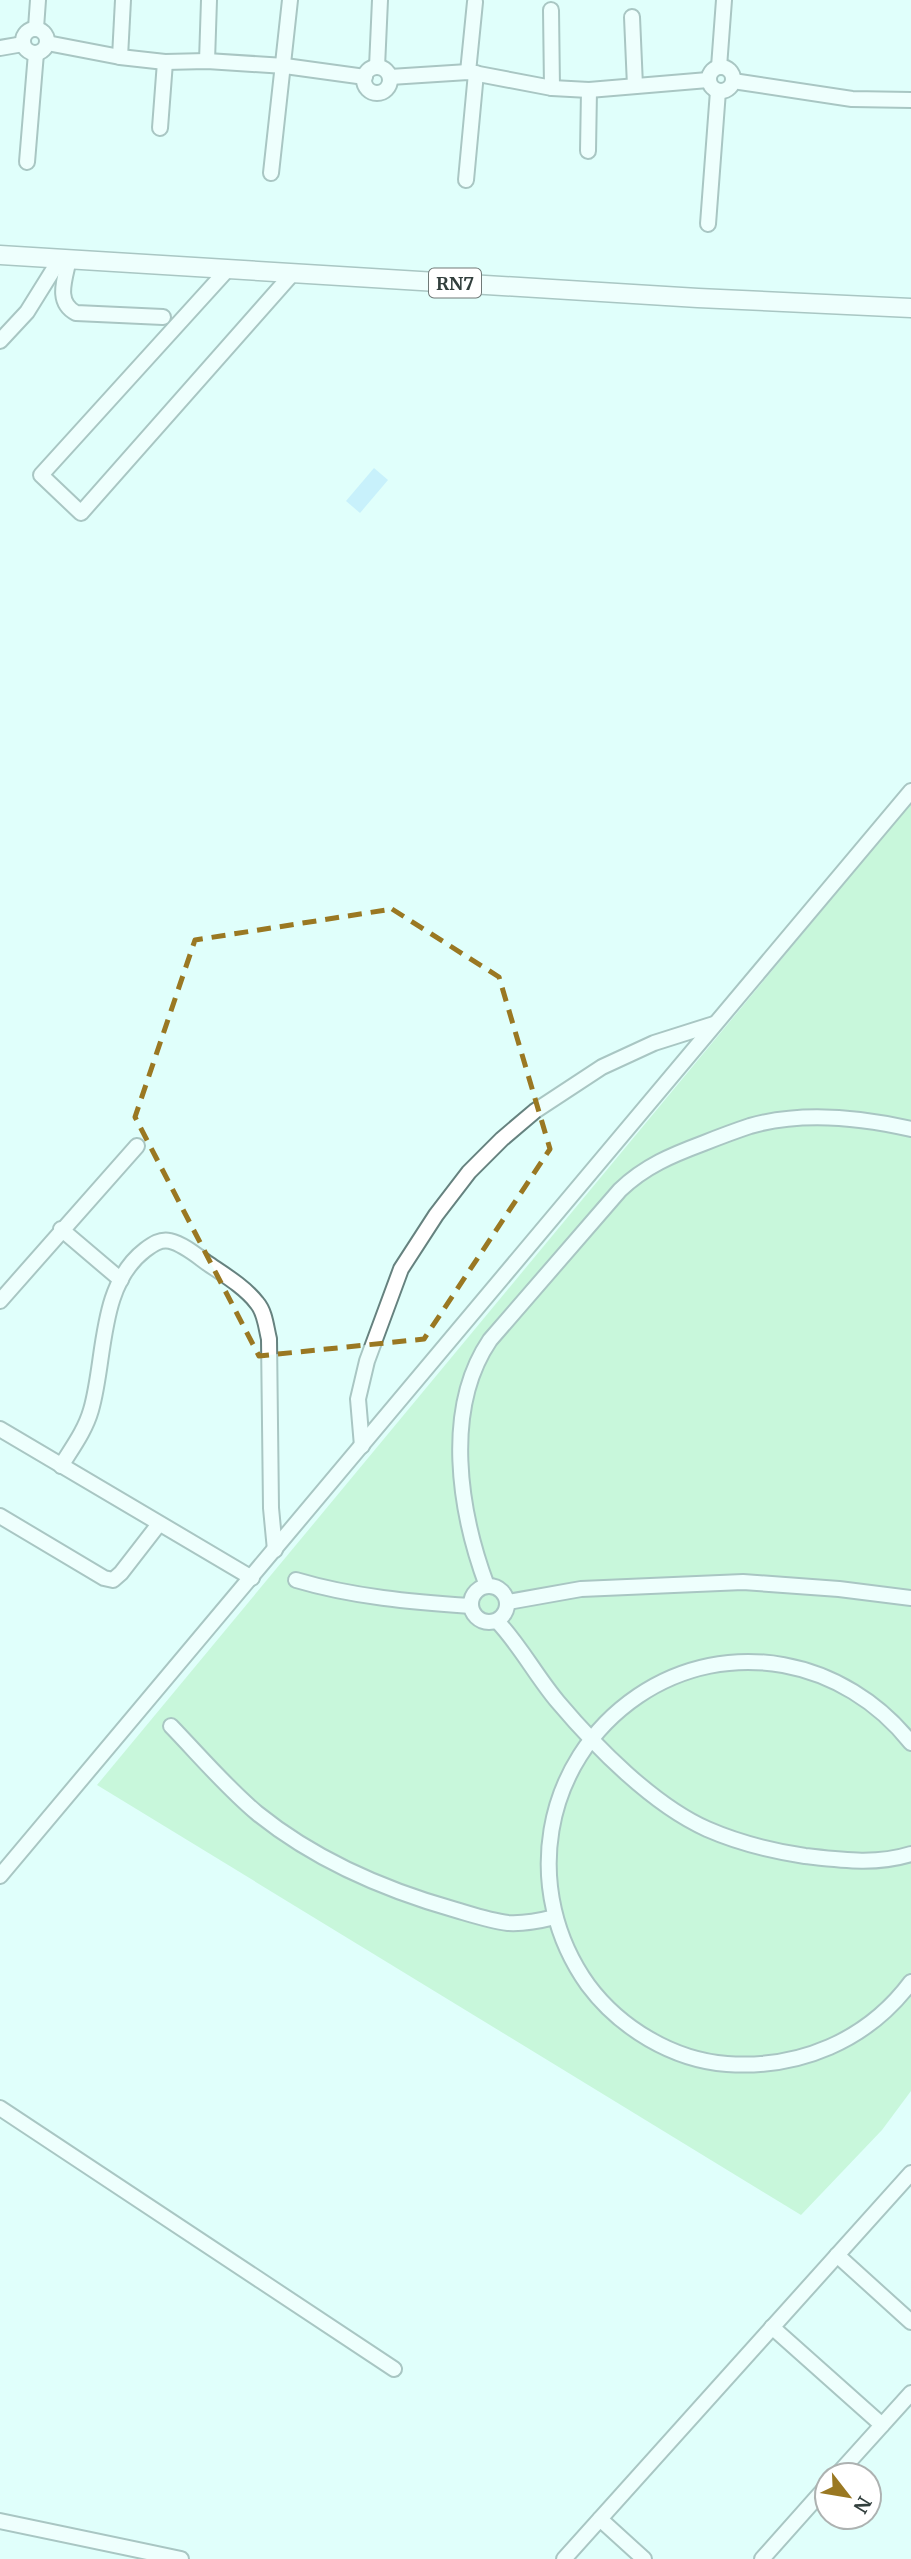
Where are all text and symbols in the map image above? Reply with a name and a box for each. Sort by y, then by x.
road number: RN7 [429,268,481,298]
north arrow [813,2461,883,2531]
text: N [848,2492,877,2517]

